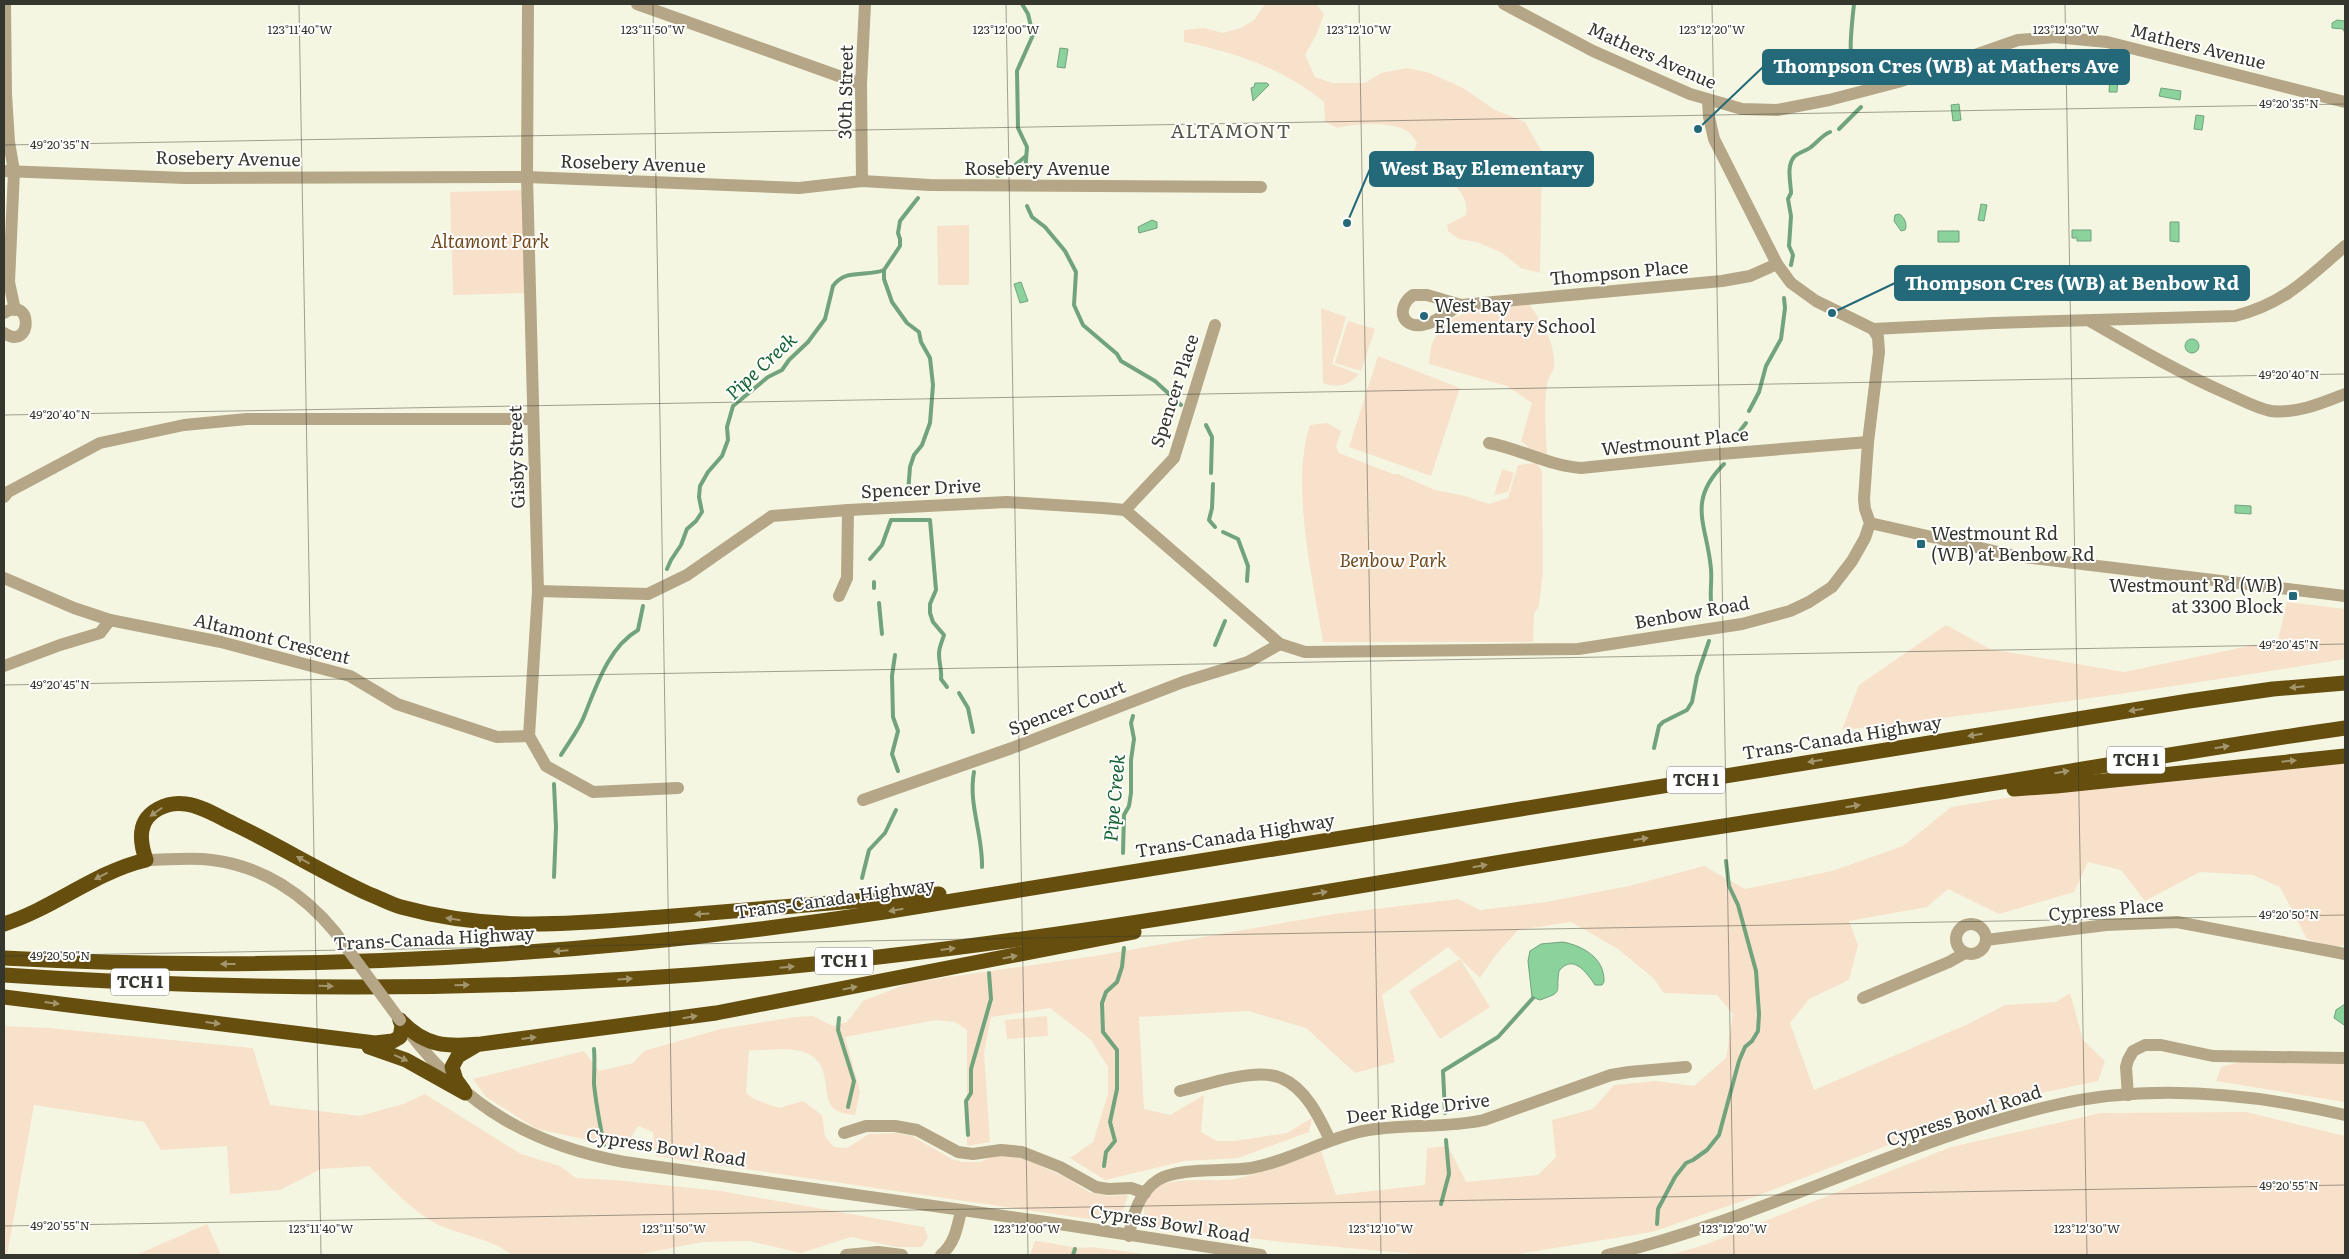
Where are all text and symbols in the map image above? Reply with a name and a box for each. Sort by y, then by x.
street label: Mathers Avenue [1584,14,1721,95]
street label: Mathers Avenue [2128,16,2269,75]
text: 123°11'40"W [268,20,332,38]
text: 123°11'50"W [621,20,685,38]
text: 123°12'00"W [973,20,1039,38]
text: 123°12'10"W [1327,20,1391,38]
text: 123°12'20"W [1679,20,1745,38]
text: 123°12'30"W [2033,20,2099,38]
street label: 30th Street [830,44,859,139]
callout: Thompson Cres (WB) at Mathers Ave [1763,50,2129,84]
text: Thompson Cres (WB) at Mathers Ave [1773,51,2119,79]
text: 49°20'35"N [2259,94,2319,112]
district label: ALTAMONT [1171,116,1291,144]
text: 49°20'35"N [30,135,90,153]
street label: Rosebery Avenue [155,143,301,172]
street label: Rosebery Avenue [560,146,706,179]
callout: West Bay Elementary [1370,152,1593,186]
text: West Bay Elementary [1380,153,1584,181]
street label: Rosebery Avenue [964,154,1110,181]
park label: Altamont Park [431,227,550,254]
street label: Thompson Place [1548,252,1689,291]
callout: Thompson Cres (WB) at Benbow Rd [1895,266,2249,300]
text: Thompson Cres (WB) at Benbow Rd [1905,268,2240,296]
place label: West Bay Elementary School [1434,291,1596,339]
marker: West Bay Elementary School [1418,310,1430,322]
water label: Pipe Creek [719,325,803,406]
street label: Spencer Place [1143,330,1205,451]
text: 49°20'40"N [2259,365,2319,383]
street label: Gisby Street [500,404,531,509]
text: 49°20'40"N [30,405,90,423]
street label: Westmount Place [1600,419,1750,462]
street label: Spencer Drive [860,471,982,504]
place label: Westmount Rd (WB) at Benbow Rd [1931,519,2094,567]
marker: Westmount Rd (WB) at Benbow Rd [1915,538,1927,550]
park label: Benbow Park [1339,546,1447,573]
place label: Westmount Rd (WB) at 3300 Block [2109,571,2284,619]
street label: Benbow Road [1632,588,1751,635]
marker: Westmount Rd (WB) at 3300 Block [2287,590,2299,602]
street label: Altamont Crescent [191,605,354,670]
text: 49°20'45"N [2259,635,2319,653]
street label: Spencer Court [1004,672,1130,741]
text: 49°20'45"N [30,675,90,693]
one-way arrow [2288,683,2304,691]
one-way arrow [2127,706,2143,714]
street label: Trans-Canada Highway [1740,707,1944,766]
one-way arrow [1967,732,1983,740]
one-way arrow [2215,742,2231,750]
road number: TCH 1 [2107,746,2165,774]
water label: Pipe Creek [1095,752,1131,843]
one-way arrow [1807,757,1823,765]
one-way arrow [2282,757,2298,765]
road number: TCH 1 [1667,766,1725,794]
one-way arrow [2054,768,2070,776]
one-way arrow [1845,801,1861,809]
street label: Trans-Canada Highway [1133,805,1337,864]
one-way arrow [149,807,163,817]
one-way arrow [1633,835,1649,843]
one-way arrow [296,856,310,864]
one-way arrow [1473,861,1489,869]
street label: Trans-Canada Highway [733,870,937,925]
one-way arrow [93,872,108,880]
one-way arrow [1312,889,1328,897]
street label: Cypress Place [2047,890,2165,927]
text: 49°20'50"N [2259,905,2319,923]
one-way arrow [887,906,903,914]
one-way arrow [694,911,710,919]
one-way arrow [445,915,461,923]
street label: Trans-Canada Highway [333,919,536,956]
one-way arrow [941,945,957,953]
text: 49°20'50"N [30,946,90,964]
one-way arrow [552,947,568,955]
road number: TCH 1 [815,948,873,974]
one-way arrow [1002,952,1018,960]
one-way arrow [220,960,236,968]
one-way arrow [779,963,795,971]
road number: TCH 1 [111,969,169,996]
one-way arrow [617,974,633,982]
one-way arrow [455,981,471,989]
one-way arrow [318,983,334,991]
one-way arrow [843,983,859,991]
one-way arrow [44,999,60,1007]
one-way arrow [683,1013,699,1021]
one-way arrow [206,1019,222,1027]
one-way arrow [522,1034,538,1042]
one-way arrow [394,1055,408,1063]
street label: Cypress Bowl Road [1883,1077,2045,1152]
street label: Deer Ridge Drive [1345,1085,1491,1130]
street label: Cypress Bowl Road [584,1121,748,1172]
text: 49°20'55"N [2259,1176,2319,1194]
street label: Cypress Bowl Road [1088,1197,1252,1248]
text: 49°20'55"N [30,1216,90,1234]
text: 123°11'40"W [289,1219,353,1237]
text: 123°11'50"W [642,1219,706,1237]
text: 123°12'00"W [994,1219,1060,1237]
text: 123°12'10"W [1349,1219,1413,1237]
text: 123°12'20"W [1701,1219,1767,1237]
text: 123°12'30"W [2054,1219,2120,1237]

